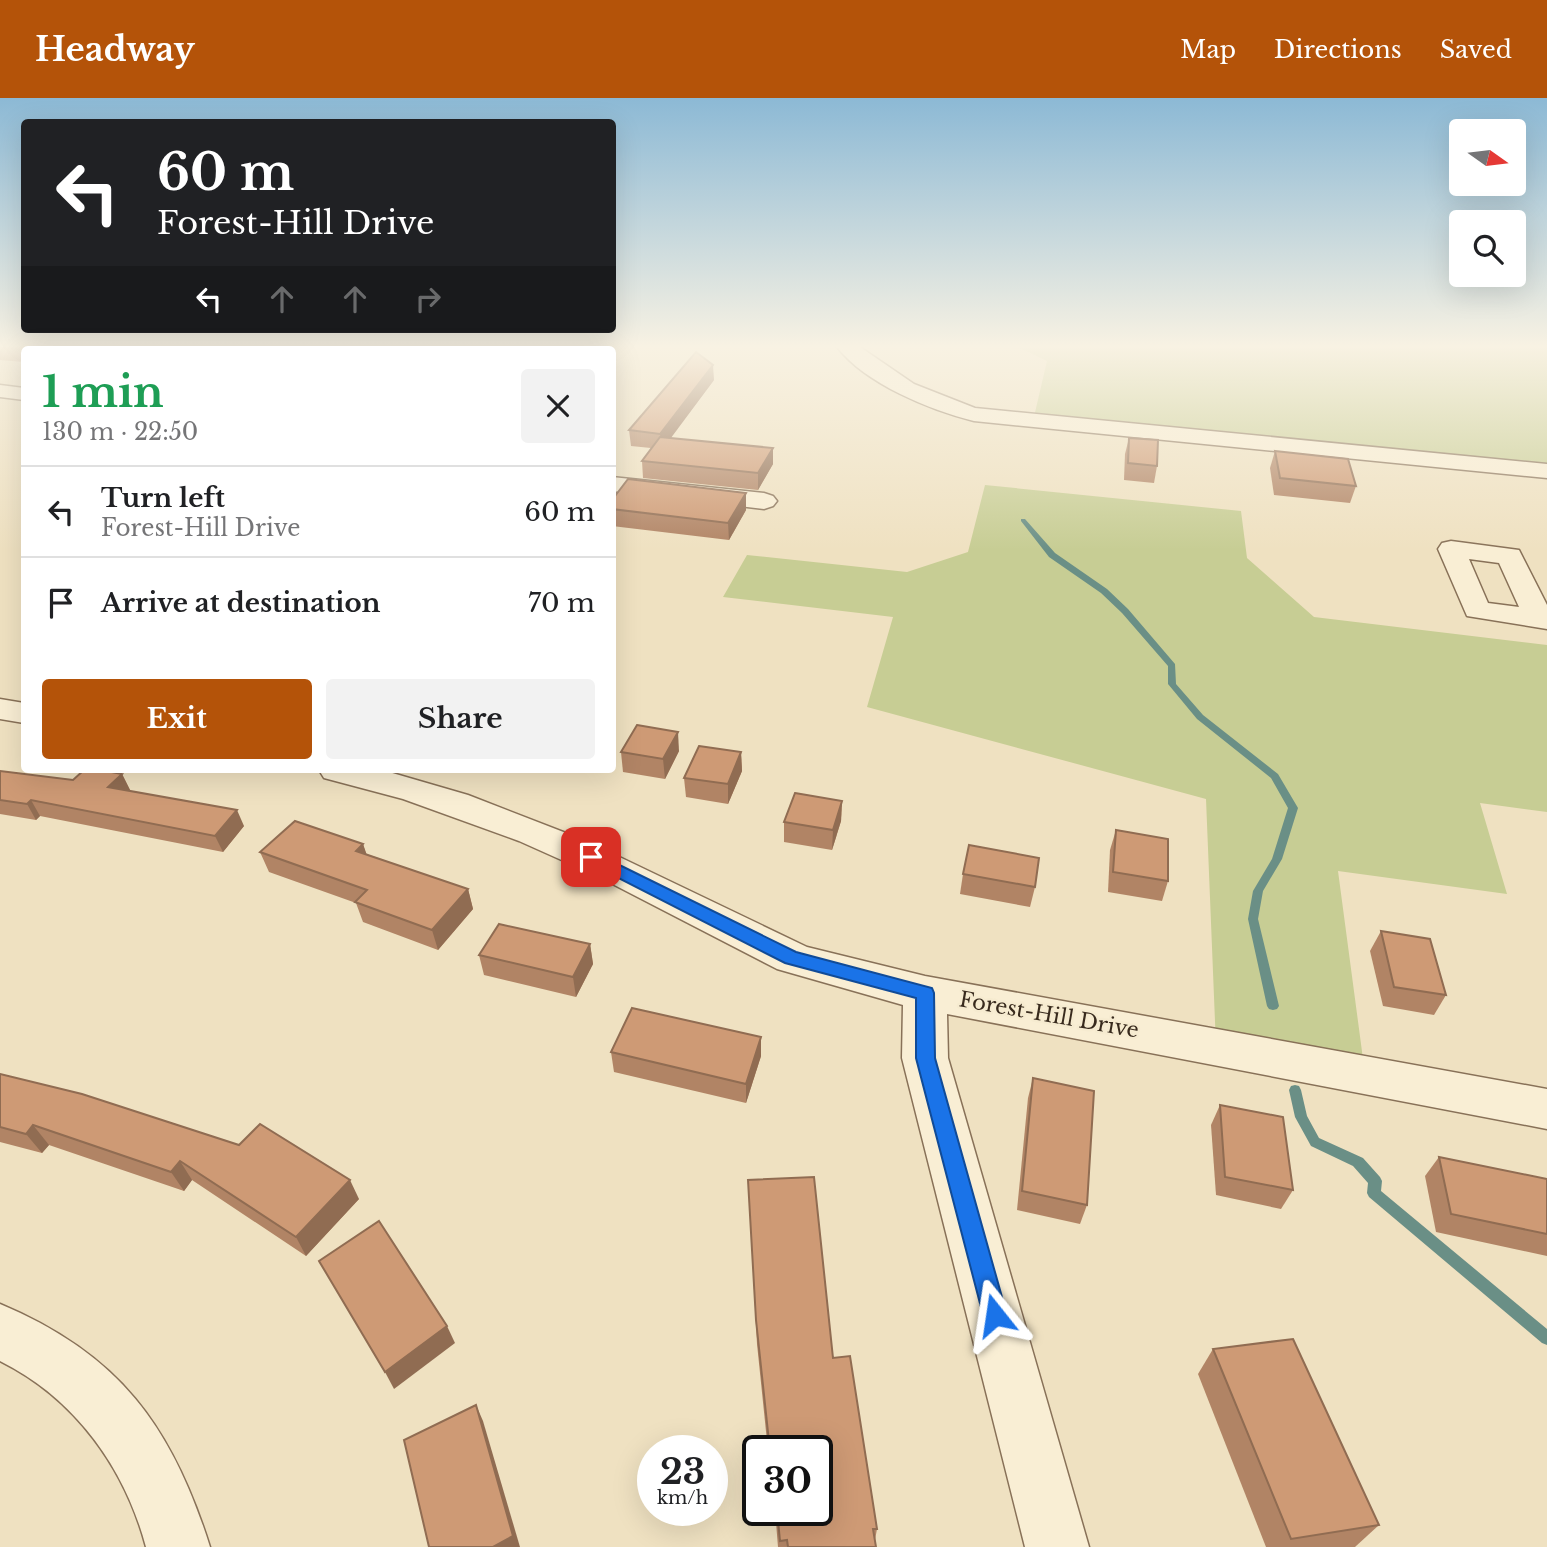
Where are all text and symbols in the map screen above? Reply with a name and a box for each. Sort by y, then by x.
text: Headway [35,29,195,70]
text: Map [1180,35,1236,64]
text: Directions [1274,35,1402,64]
text: Saved [1440,35,1512,64]
north arrow [1449,119,1526,196]
map controls [1449,119,1526,287]
text: 60 m [157,142,294,203]
icon: left [42,147,133,238]
text: Forest-Hill Drive [157,203,434,243]
button: search [1449,210,1526,287]
icon: left [190,280,228,318]
icon: ahead [263,280,301,318]
icon: ahead [336,280,374,318]
icon: right [409,280,447,318]
text: 1 min [42,366,164,418]
button: close [521,369,595,443]
text: 130 m · 22:50 [42,418,198,446]
text: Turn left [101,482,225,514]
icon: left [42,493,80,531]
text: 60 m [524,496,595,528]
text: Forest-Hill Drive [101,514,300,542]
icon: arrive [42,584,80,622]
text: Arrive at destination [101,587,381,619]
text: 70 m [528,587,595,619]
button: Exit [42,679,312,759]
button: Share [326,679,595,759]
pin [561,827,621,887]
icon: arrive [572,838,610,876]
street label: Forest-Hill Drive [957,986,1141,1044]
position arrow [958,1278,1032,1352]
speed limit sign: 30 [742,1435,833,1526]
text: 23 [660,1450,705,1493]
text: km/h [657,1487,708,1509]

